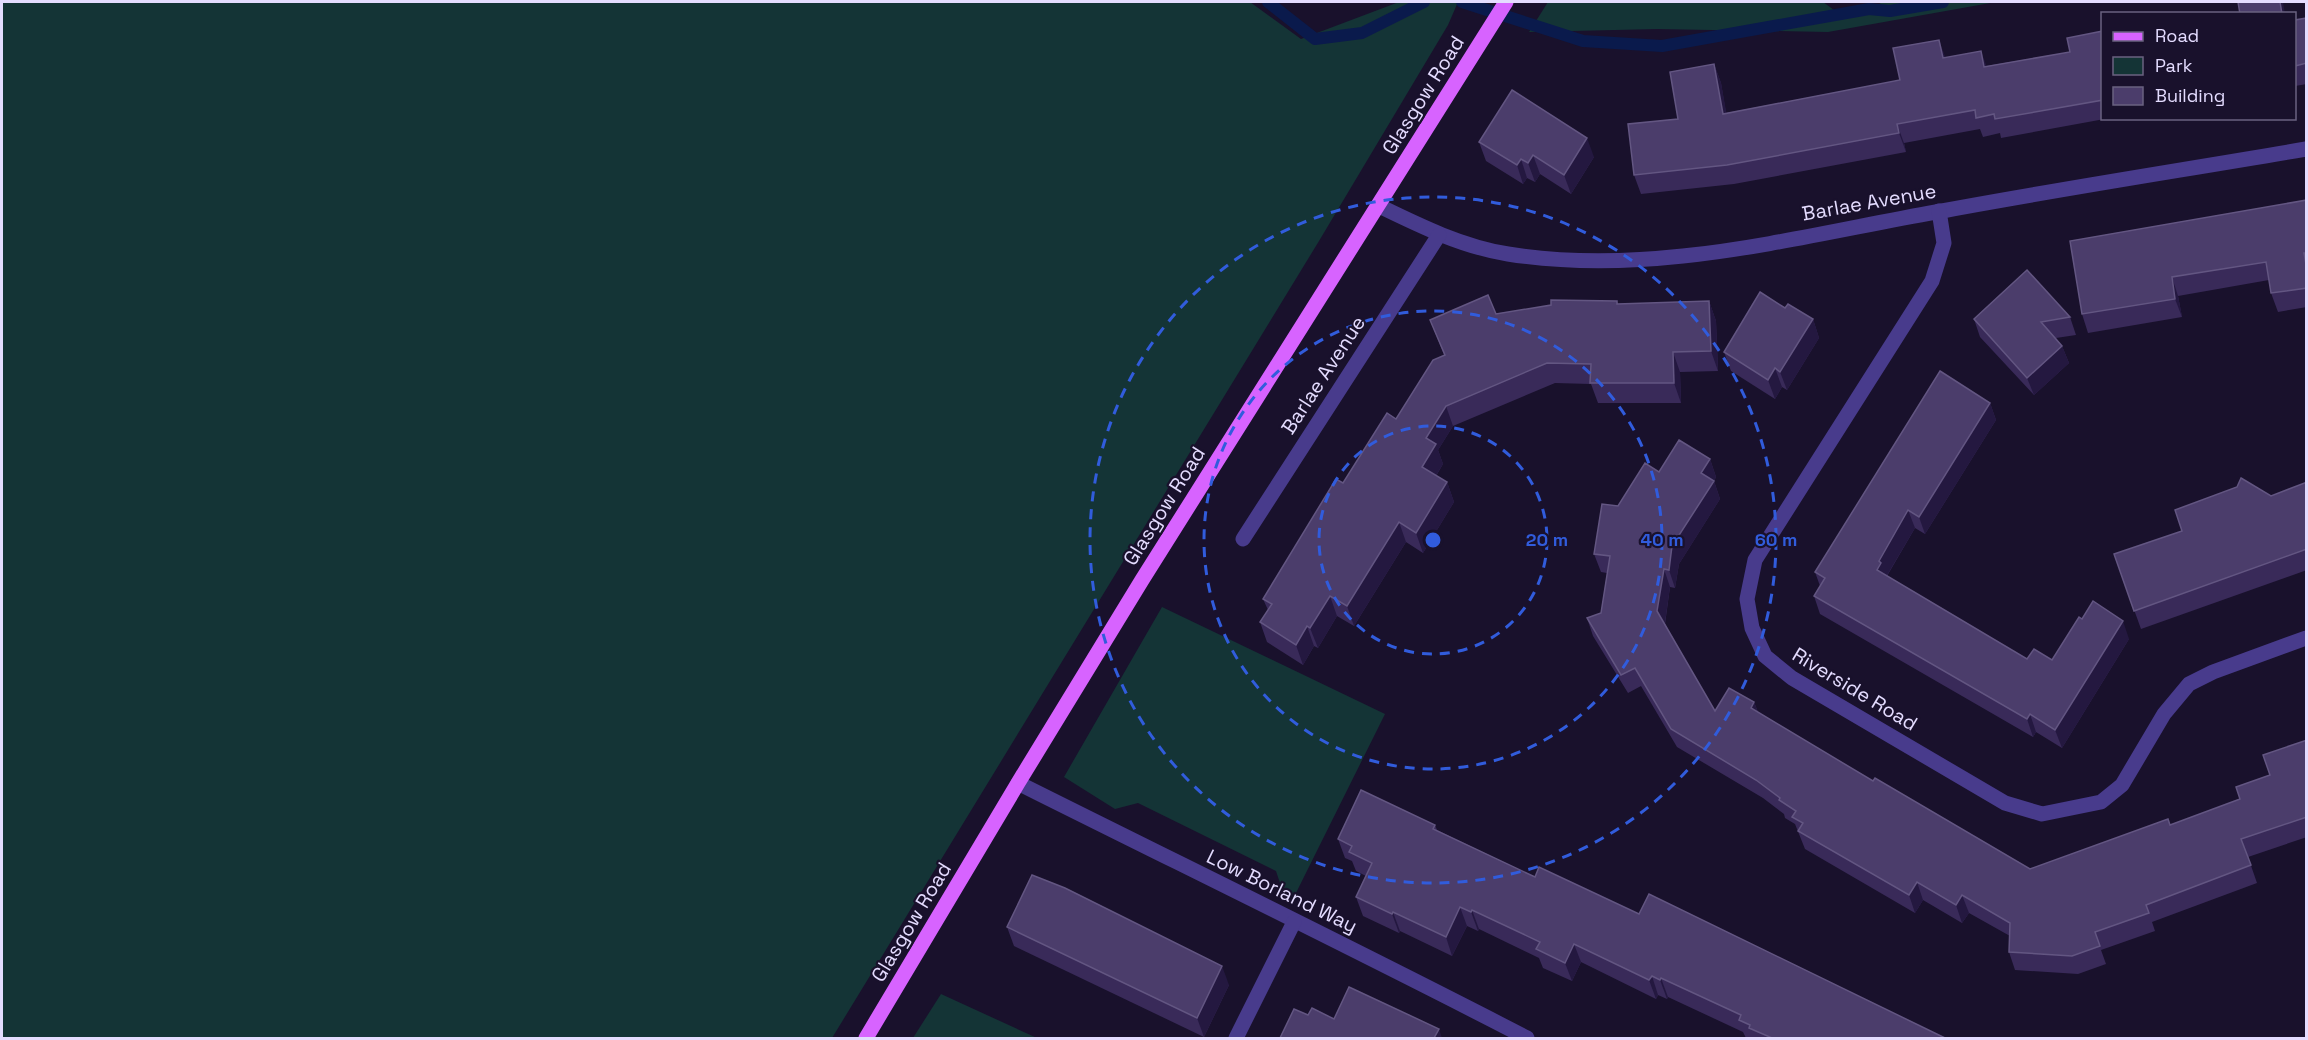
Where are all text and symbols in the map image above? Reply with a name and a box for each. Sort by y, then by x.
legend [2101,12,2296,120]
text: Road [2155,24,2199,47]
street label: Glasgow Road [1376,31,1470,159]
text: Park [2155,54,2193,77]
text: Building [2155,84,2225,107]
street label: Barlae Avenue [1800,177,1938,227]
street label: Barlae Avenue [1275,311,1371,439]
street label: Glasgow Road [1117,442,1211,570]
text: 20 m [1526,528,1568,551]
text: 40 m [1640,528,1684,551]
text: 60 m [1755,528,1797,551]
centre of rings [1423,530,1443,550]
street label: Riverside Road [1788,641,1922,737]
street label: Low Borland Way [1202,843,1362,939]
street label: Glasgow Road [865,857,957,987]

